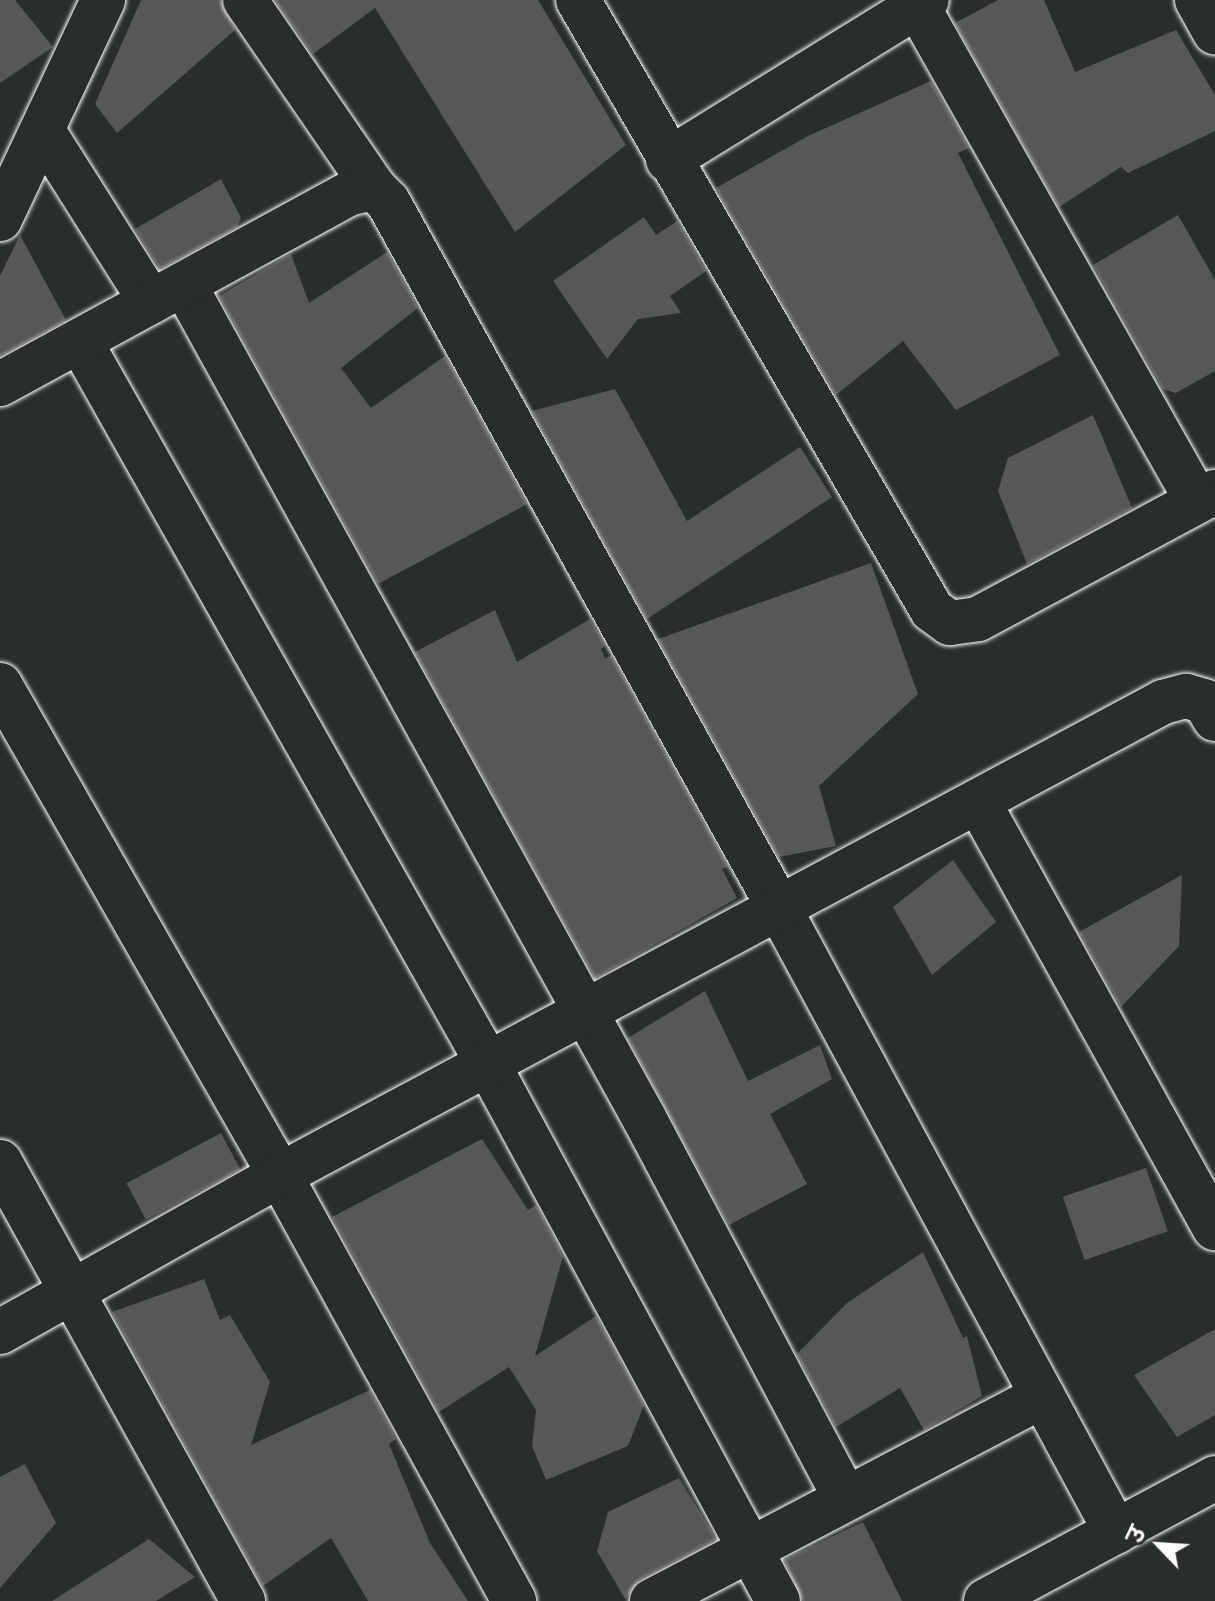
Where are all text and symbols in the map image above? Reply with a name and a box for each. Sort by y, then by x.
north arrow [1119,1505,1199,1585]
text: उ [1116,1520,1158,1550]

